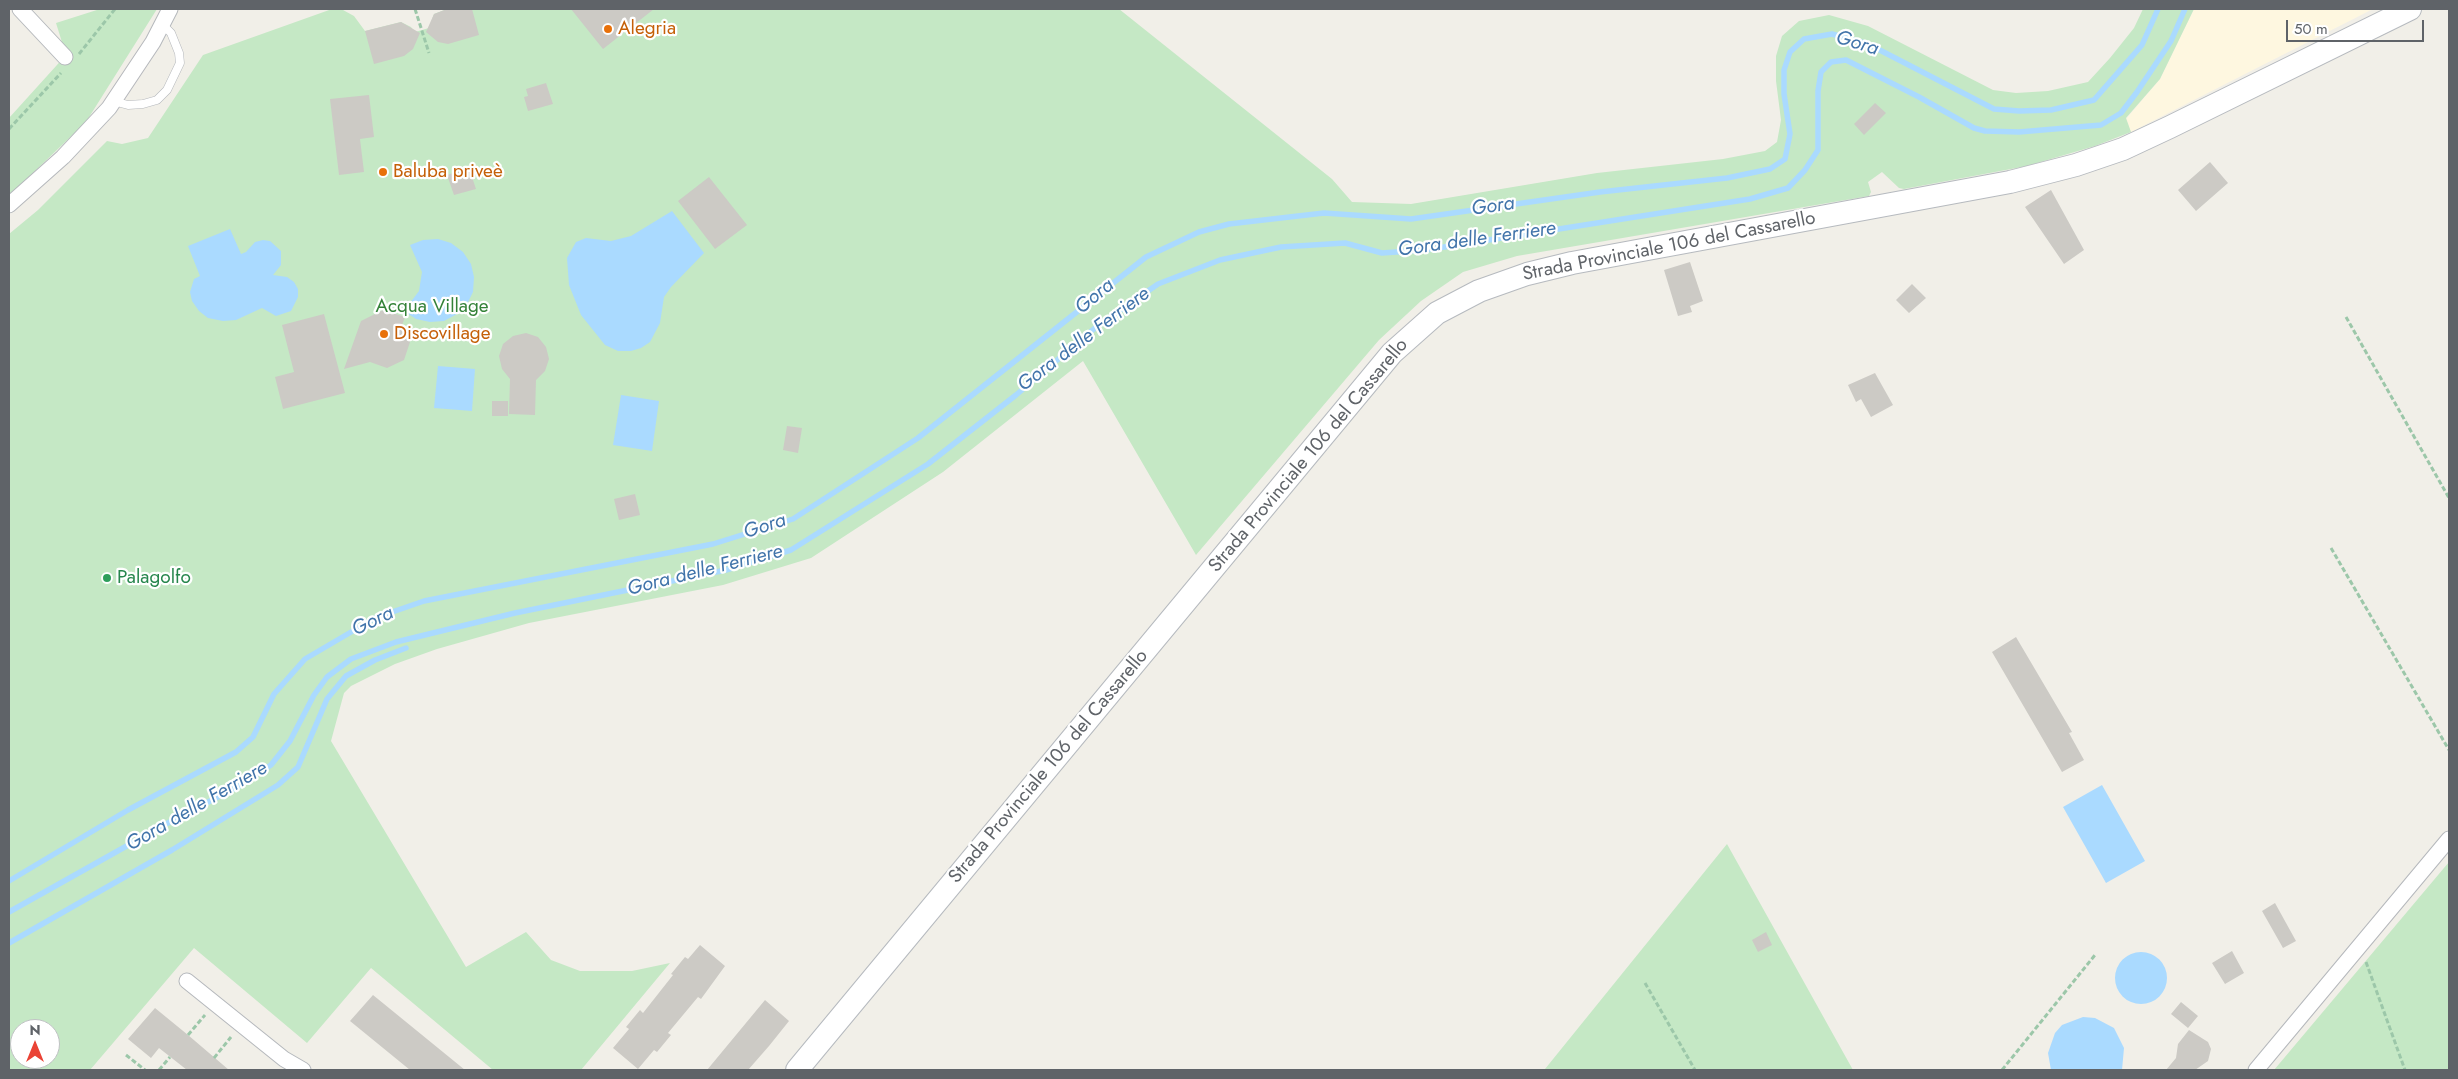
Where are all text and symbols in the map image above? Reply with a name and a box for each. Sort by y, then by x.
scale bar [2288,10,2426,42]
place label: Alegria [618,18,676,40]
text: 50 m [2294,18,2328,40]
marker: Alegria [602,23,614,35]
water label: Gora [1833,26,1881,62]
place label: Baluba priveè [393,161,503,183]
marker: Baluba priveè [377,166,389,178]
water label: Gora [1470,192,1516,222]
street label: Strada Provinciale 106 del Cassarello [1521,207,1817,287]
water label: Gora delle Ferriere [1397,217,1557,263]
water label: Gora [1071,274,1119,320]
water label: Gora delle Ferriere [1013,283,1155,397]
park label: Acqua Village [375,296,489,318]
place label: Discovillage [394,323,490,345]
marker: Discovillage [378,328,390,340]
street label: Strada Provinciale 106 del Cassarello [1205,335,1413,577]
water label: Gora [741,509,789,545]
water label: Gora delle Ferriere [625,540,785,602]
place label: Palagolfo [117,567,191,589]
marker: Palagolfo [101,572,113,584]
water label: Gora [348,602,398,642]
street label: Strada Provinciale 106 del Cassarello [945,646,1153,888]
water label: Gora delle Ferriere [122,757,272,857]
north arrow [10,1019,60,1069]
text: N [29,1020,41,1040]

